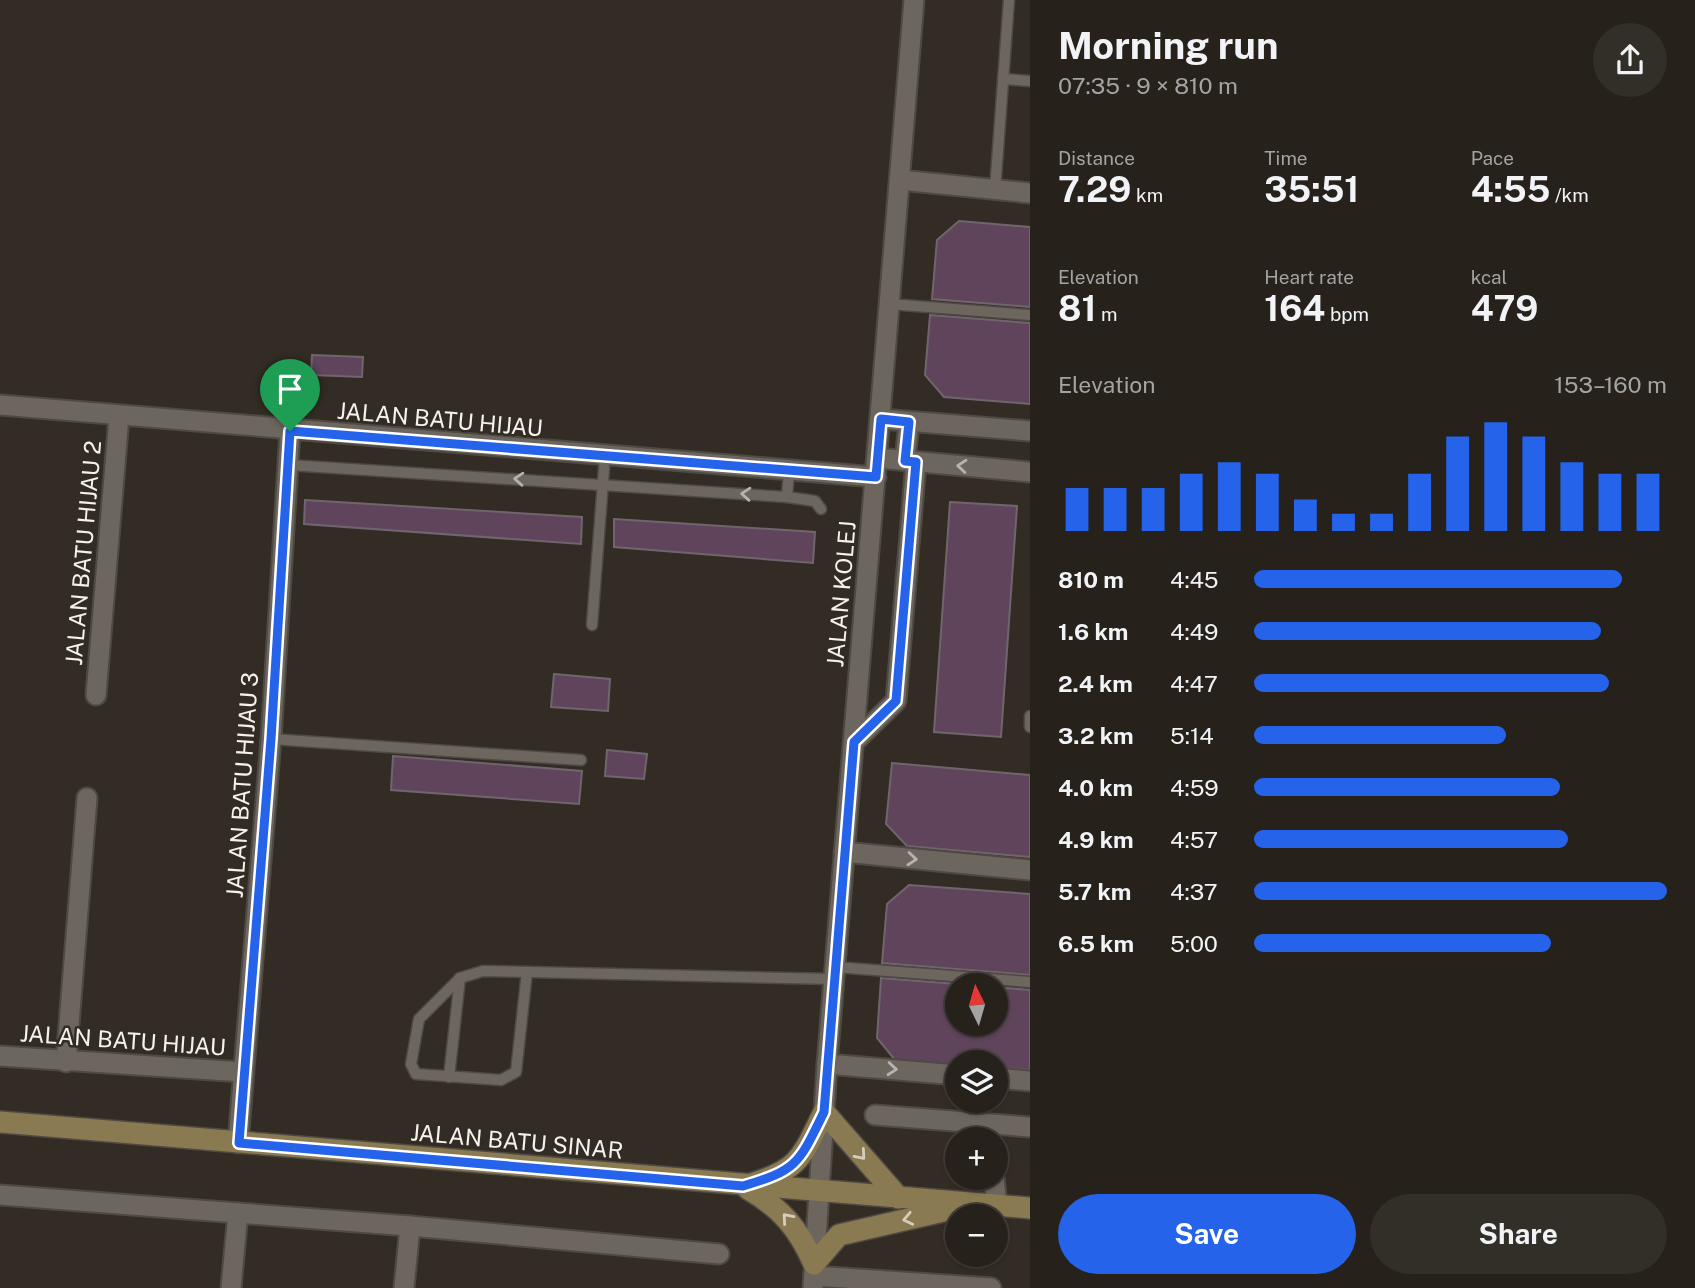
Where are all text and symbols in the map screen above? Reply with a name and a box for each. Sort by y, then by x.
text: Morning run [1058,23,1279,68]
button: share [1593,23,1667,97]
text: 07:35 · 9 × 810 m [1058,72,1238,99]
text: Distance [1058,147,1135,169]
text: Time [1264,147,1308,169]
text: Pace [1471,147,1514,169]
text: 7.29 [1058,169,1131,210]
text: 35:51 [1264,169,1359,210]
text: 4:55 [1471,169,1550,210]
text: km [1131,184,1163,206]
text: /km [1550,184,1589,206]
text: Elevation [1058,266,1139,288]
text: Heart rate [1264,266,1354,288]
text: kcal [1471,266,1507,288]
text: 81 [1058,288,1096,329]
text: 164 [1264,288,1325,329]
text: 479 [1471,288,1538,329]
text: m [1096,303,1118,325]
text: bpm [1325,303,1369,325]
pin [260,359,320,431]
icon: arrive [271,370,309,408]
text: Elevation [1058,371,1156,398]
text: 153–160 m [1554,371,1667,398]
street label: JALAN BATU HIJAU [336,397,544,441]
street label: JALAN BATU HIJAU 2 [60,440,106,666]
one-way arrow [956,459,967,474]
one-way arrow [513,472,524,487]
one-way arrow [740,487,751,502]
street label: JALAN KOLEJ [821,520,861,668]
text: 810 m [1058,566,1124,593]
text: 4:45 [1170,566,1218,593]
text: 1.6 km [1058,618,1128,645]
text: 4:49 [1170,618,1218,645]
text: 2.4 km [1058,670,1133,697]
text: 4:47 [1170,670,1218,697]
street label: JALAN BATU HIJAU 3 [221,671,263,899]
text: 3.2 km [1058,722,1134,749]
text: 5:14 [1170,722,1214,749]
text: 4.0 km [1058,774,1133,801]
text: 4:59 [1170,774,1219,801]
text: 4.9 km [1058,826,1134,853]
text: 4:57 [1170,826,1218,853]
one-way arrow [907,851,918,866]
text: 5.7 km [1058,878,1131,905]
text: 4:37 [1170,878,1218,905]
text: 6.5 km [1058,930,1134,957]
text: 5:00 [1170,930,1218,957]
north arrow [945,973,1008,1036]
map controls [945,973,1008,1267]
street label: JALAN BATU HIJAU [19,1019,227,1061]
button: layers [945,1050,1008,1113]
one-way arrow [887,1061,898,1076]
street label: JALAN BATU SINAR [410,1118,624,1164]
button: + [945,1127,1008,1190]
one-way arrow [853,1147,865,1160]
button: Save [1058,1194,1356,1274]
button: Share [1370,1194,1667,1274]
button: − [945,1204,1008,1267]
one-way arrow [902,1210,914,1225]
one-way arrow [783,1213,795,1226]

